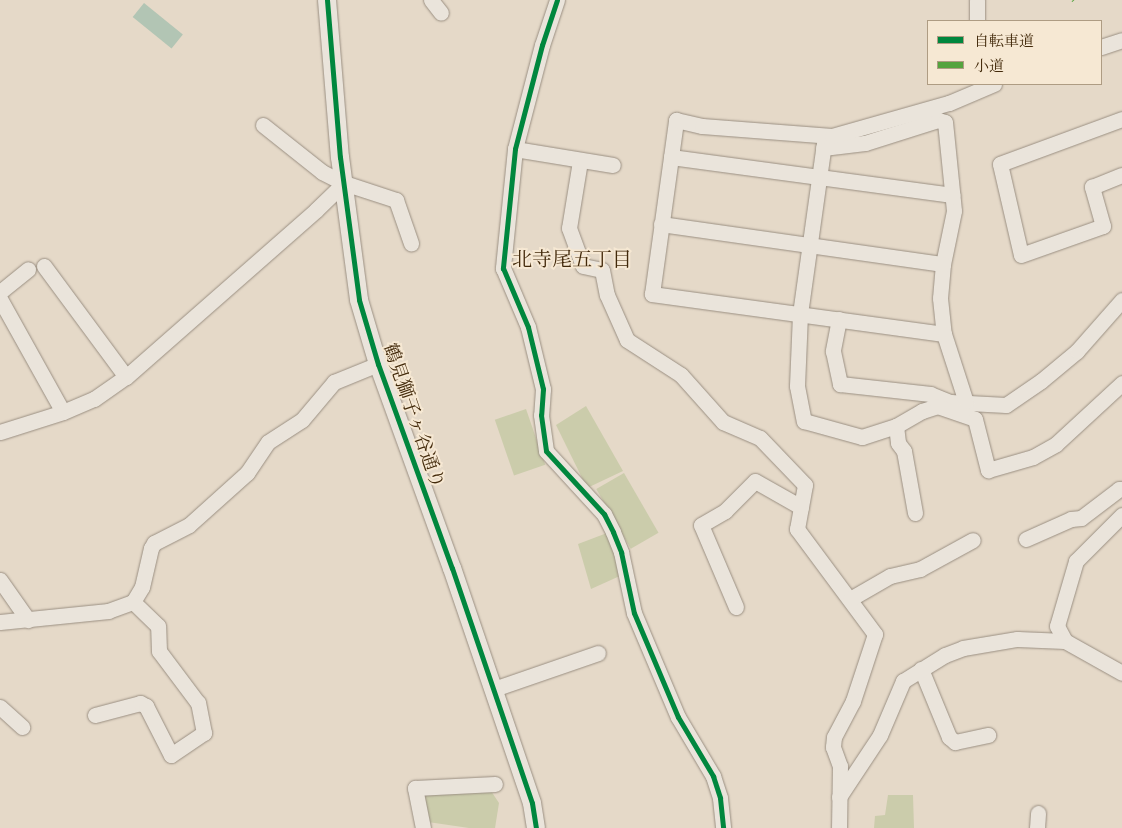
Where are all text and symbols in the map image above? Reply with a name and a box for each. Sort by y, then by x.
legend [927,20,1102,85]
text: 自転車道 [974,31,1034,50]
text: 小道 [974,56,1004,75]
district label: 北寺尾五丁目 [512,247,632,271]
street label: 鶴見獅子ヶ谷通り [378,340,450,492]

